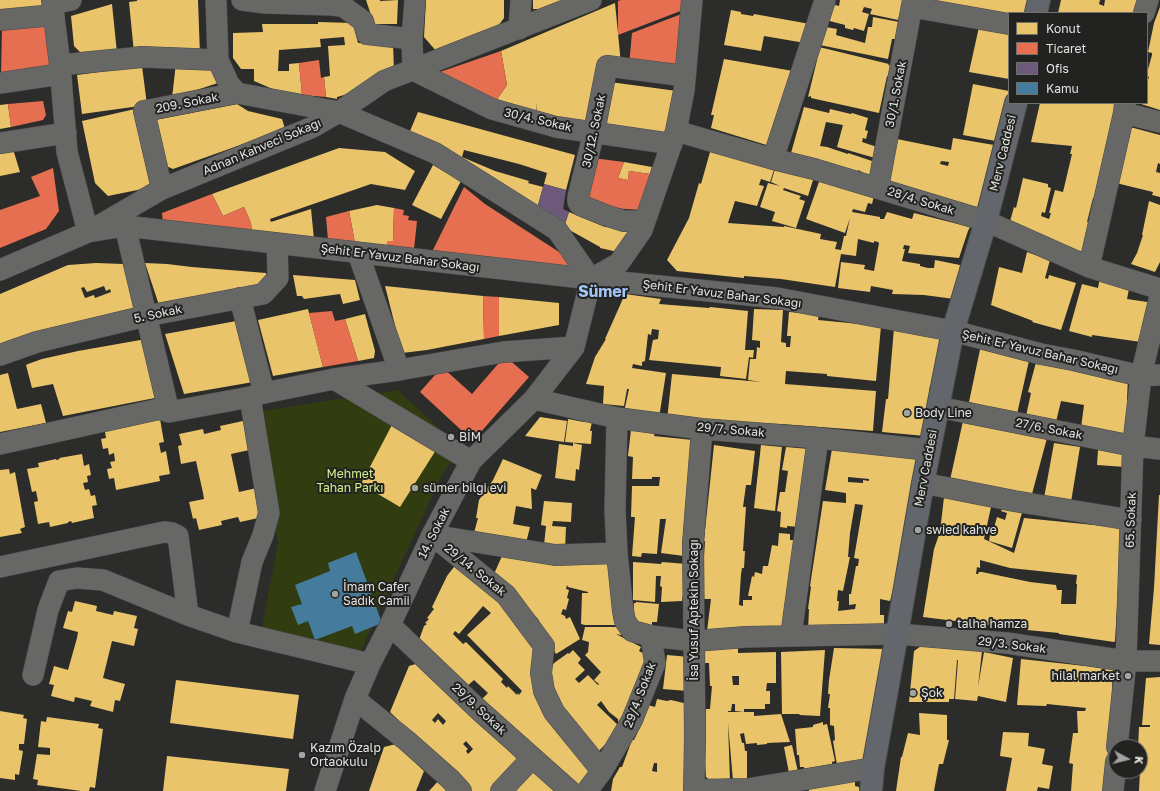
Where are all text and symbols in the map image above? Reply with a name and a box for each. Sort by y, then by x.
legend [1008,12,1148,104]
text: Konut [1046,21,1081,36]
text: Ticaret [1046,41,1086,56]
street label: 30/1. Sokak [882,59,910,129]
text: Ofis [1046,61,1069,76]
text: Kamu [1046,81,1079,96]
street label: 209. Sokak [155,90,219,116]
street label: 30/12. Sokak [579,93,609,169]
street label: 30/4. Sokak [503,105,573,135]
street label: Merv Caddesi [987,113,1019,193]
street label: Adnan Kahveci Sokağı [201,116,323,178]
street label: 28/4. Sokak [886,184,956,218]
street label: Şehit Er Yavuz Bahar Sokağı [320,241,480,275]
street label: Şehit Er Yavuz Bahar Sokağı [642,277,802,311]
district label: Sümer [578,282,628,302]
street label: 5. Sokak [133,302,183,326]
street label: Şehit Er Yavuz Bahar Sokağı [960,327,1120,377]
place label: Body Line [915,406,972,420]
marker: Body Line [902,408,912,418]
street label: 27/6. Sokak [1014,415,1084,443]
street label: 29/7. Sokak [696,420,766,440]
street label: Merv Caddesi [911,428,941,508]
place label: BİM [459,430,481,444]
marker: BİM [446,432,456,442]
park label: Mehmet Tahan Parkı [317,467,383,495]
place label: sümer bilgi evi [423,481,506,495]
marker: sümer bilgi evi [410,483,420,493]
street label: 65. Sokak [1123,492,1139,548]
street label: 14. Sokak [415,505,453,561]
place label: swied kahve [926,523,997,537]
marker: swied kahve [913,525,923,535]
street label: İsa Yusuf Aptekin Sokağı [687,539,701,681]
street label: 29/14. Sokak [441,541,509,599]
place label: İmam Cafer Sadık Camii [343,580,410,608]
marker: İmam Cafer Sadık Camii [330,589,340,599]
place label: talha hamza [957,617,1027,631]
marker: talha hamza [944,619,954,629]
street label: 29/3. Sokak [977,634,1047,656]
street label: 29/4. Sokak [621,660,659,730]
place label: hilal market [1052,669,1120,683]
marker: hilal market [1123,671,1133,681]
street label: 29/9. Sokak [449,680,509,738]
place label: Şok [921,686,943,700]
marker: Şok [908,688,918,698]
north arrow [1108,739,1148,779]
place label: Kazım Özalp Ortaokulu [310,741,381,769]
marker: Kazım Özalp Ortaokulu [297,750,307,760]
text: K [1132,756,1146,765]

